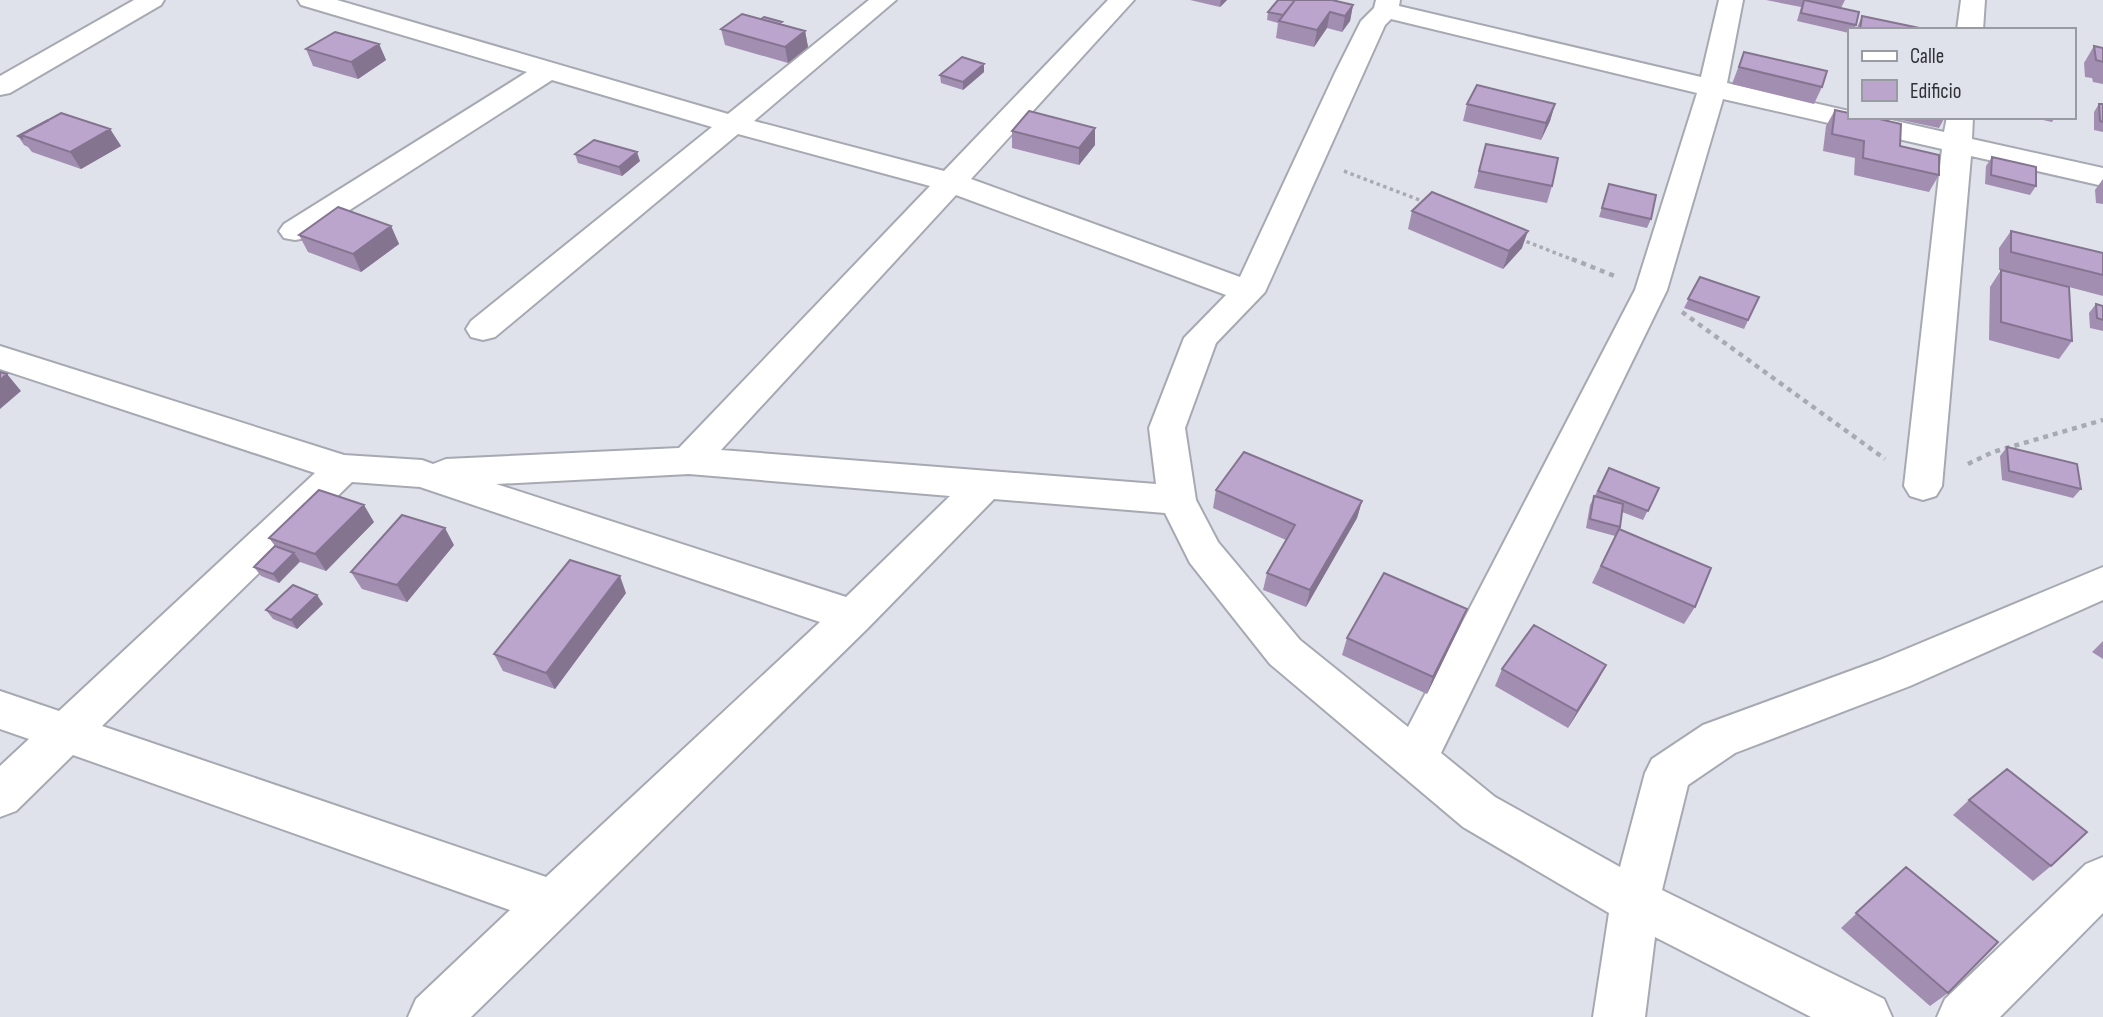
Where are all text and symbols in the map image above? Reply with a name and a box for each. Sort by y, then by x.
legend [1848,28,2075,119]
text: Calle [1910,44,1944,69]
text: Edificio [1910,79,1961,104]

